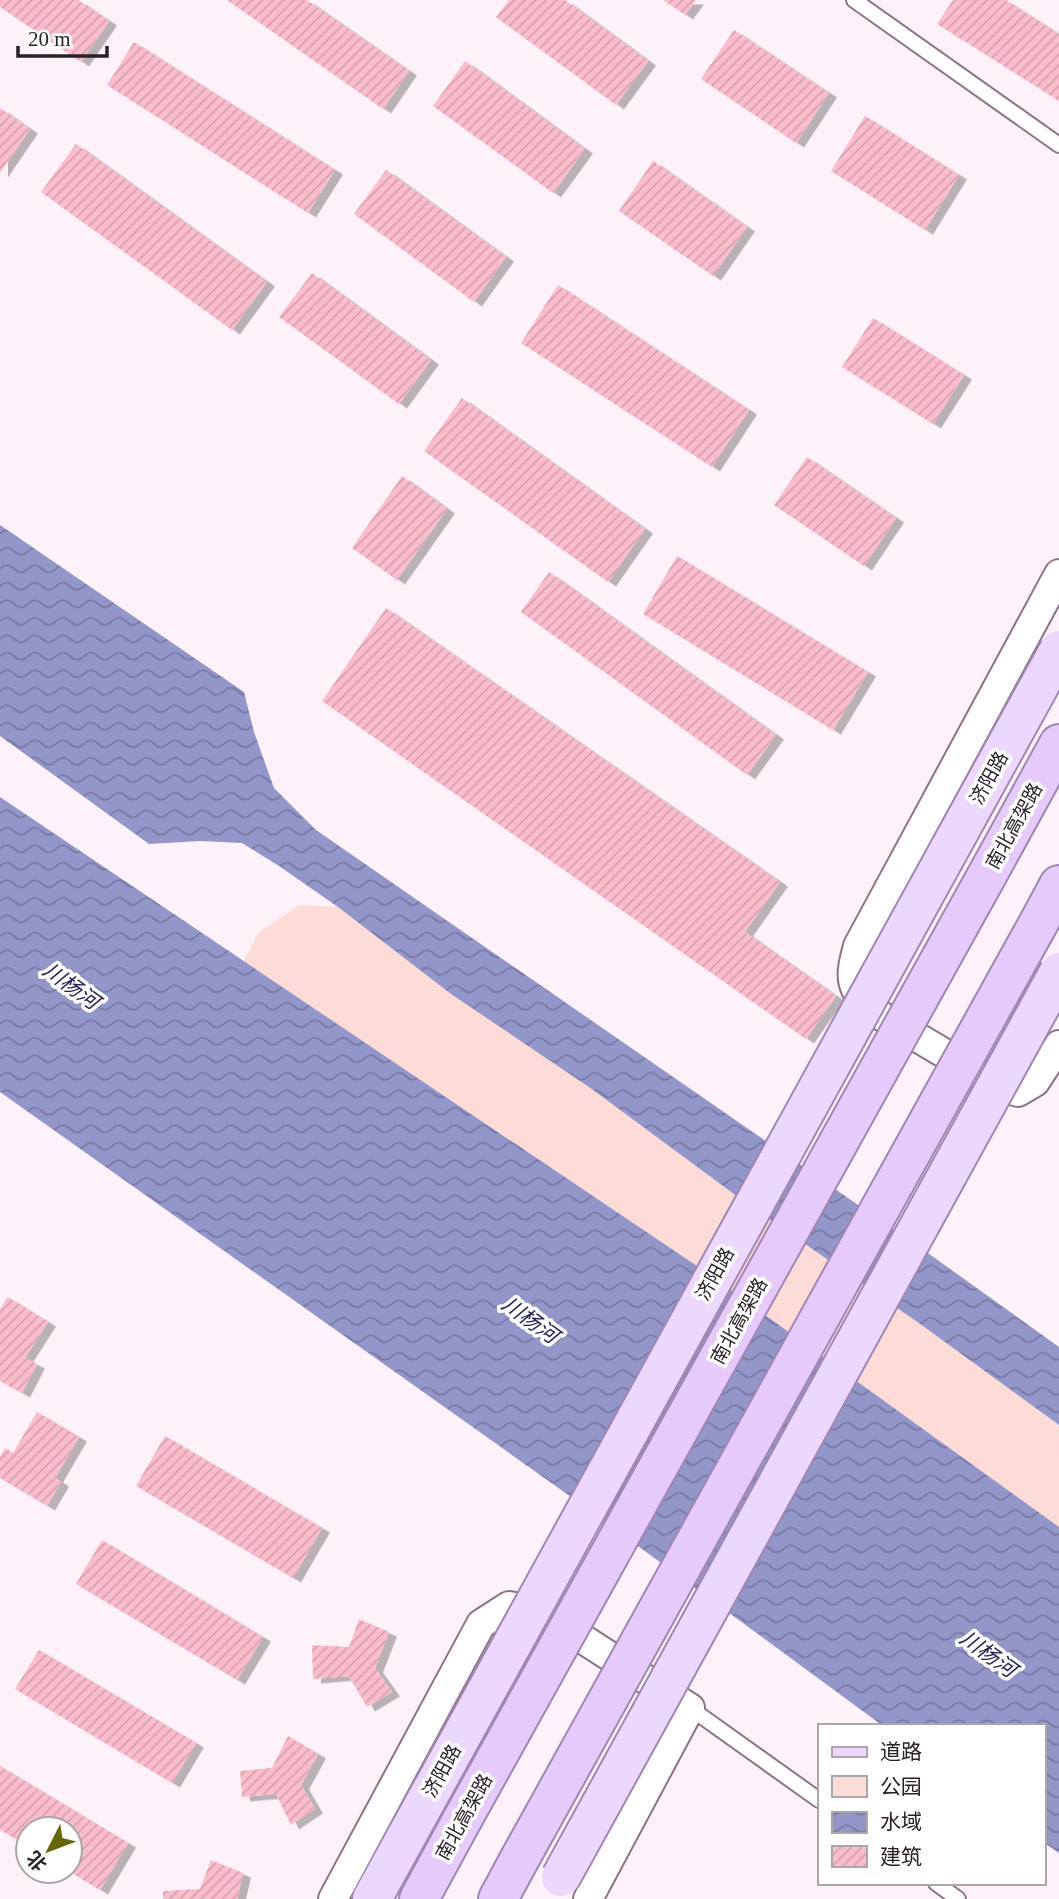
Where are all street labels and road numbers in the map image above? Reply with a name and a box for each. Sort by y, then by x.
street label: 济阳路 [966,748,1012,808]
street label: 南北高架路 [982,779,1046,873]
street label: 济阳路 [692,1244,738,1304]
street label: 南北高架路 [707,1274,771,1368]
street label: 济阳路 [419,1741,465,1801]
street label: 南北高架路 [432,1770,496,1864]

